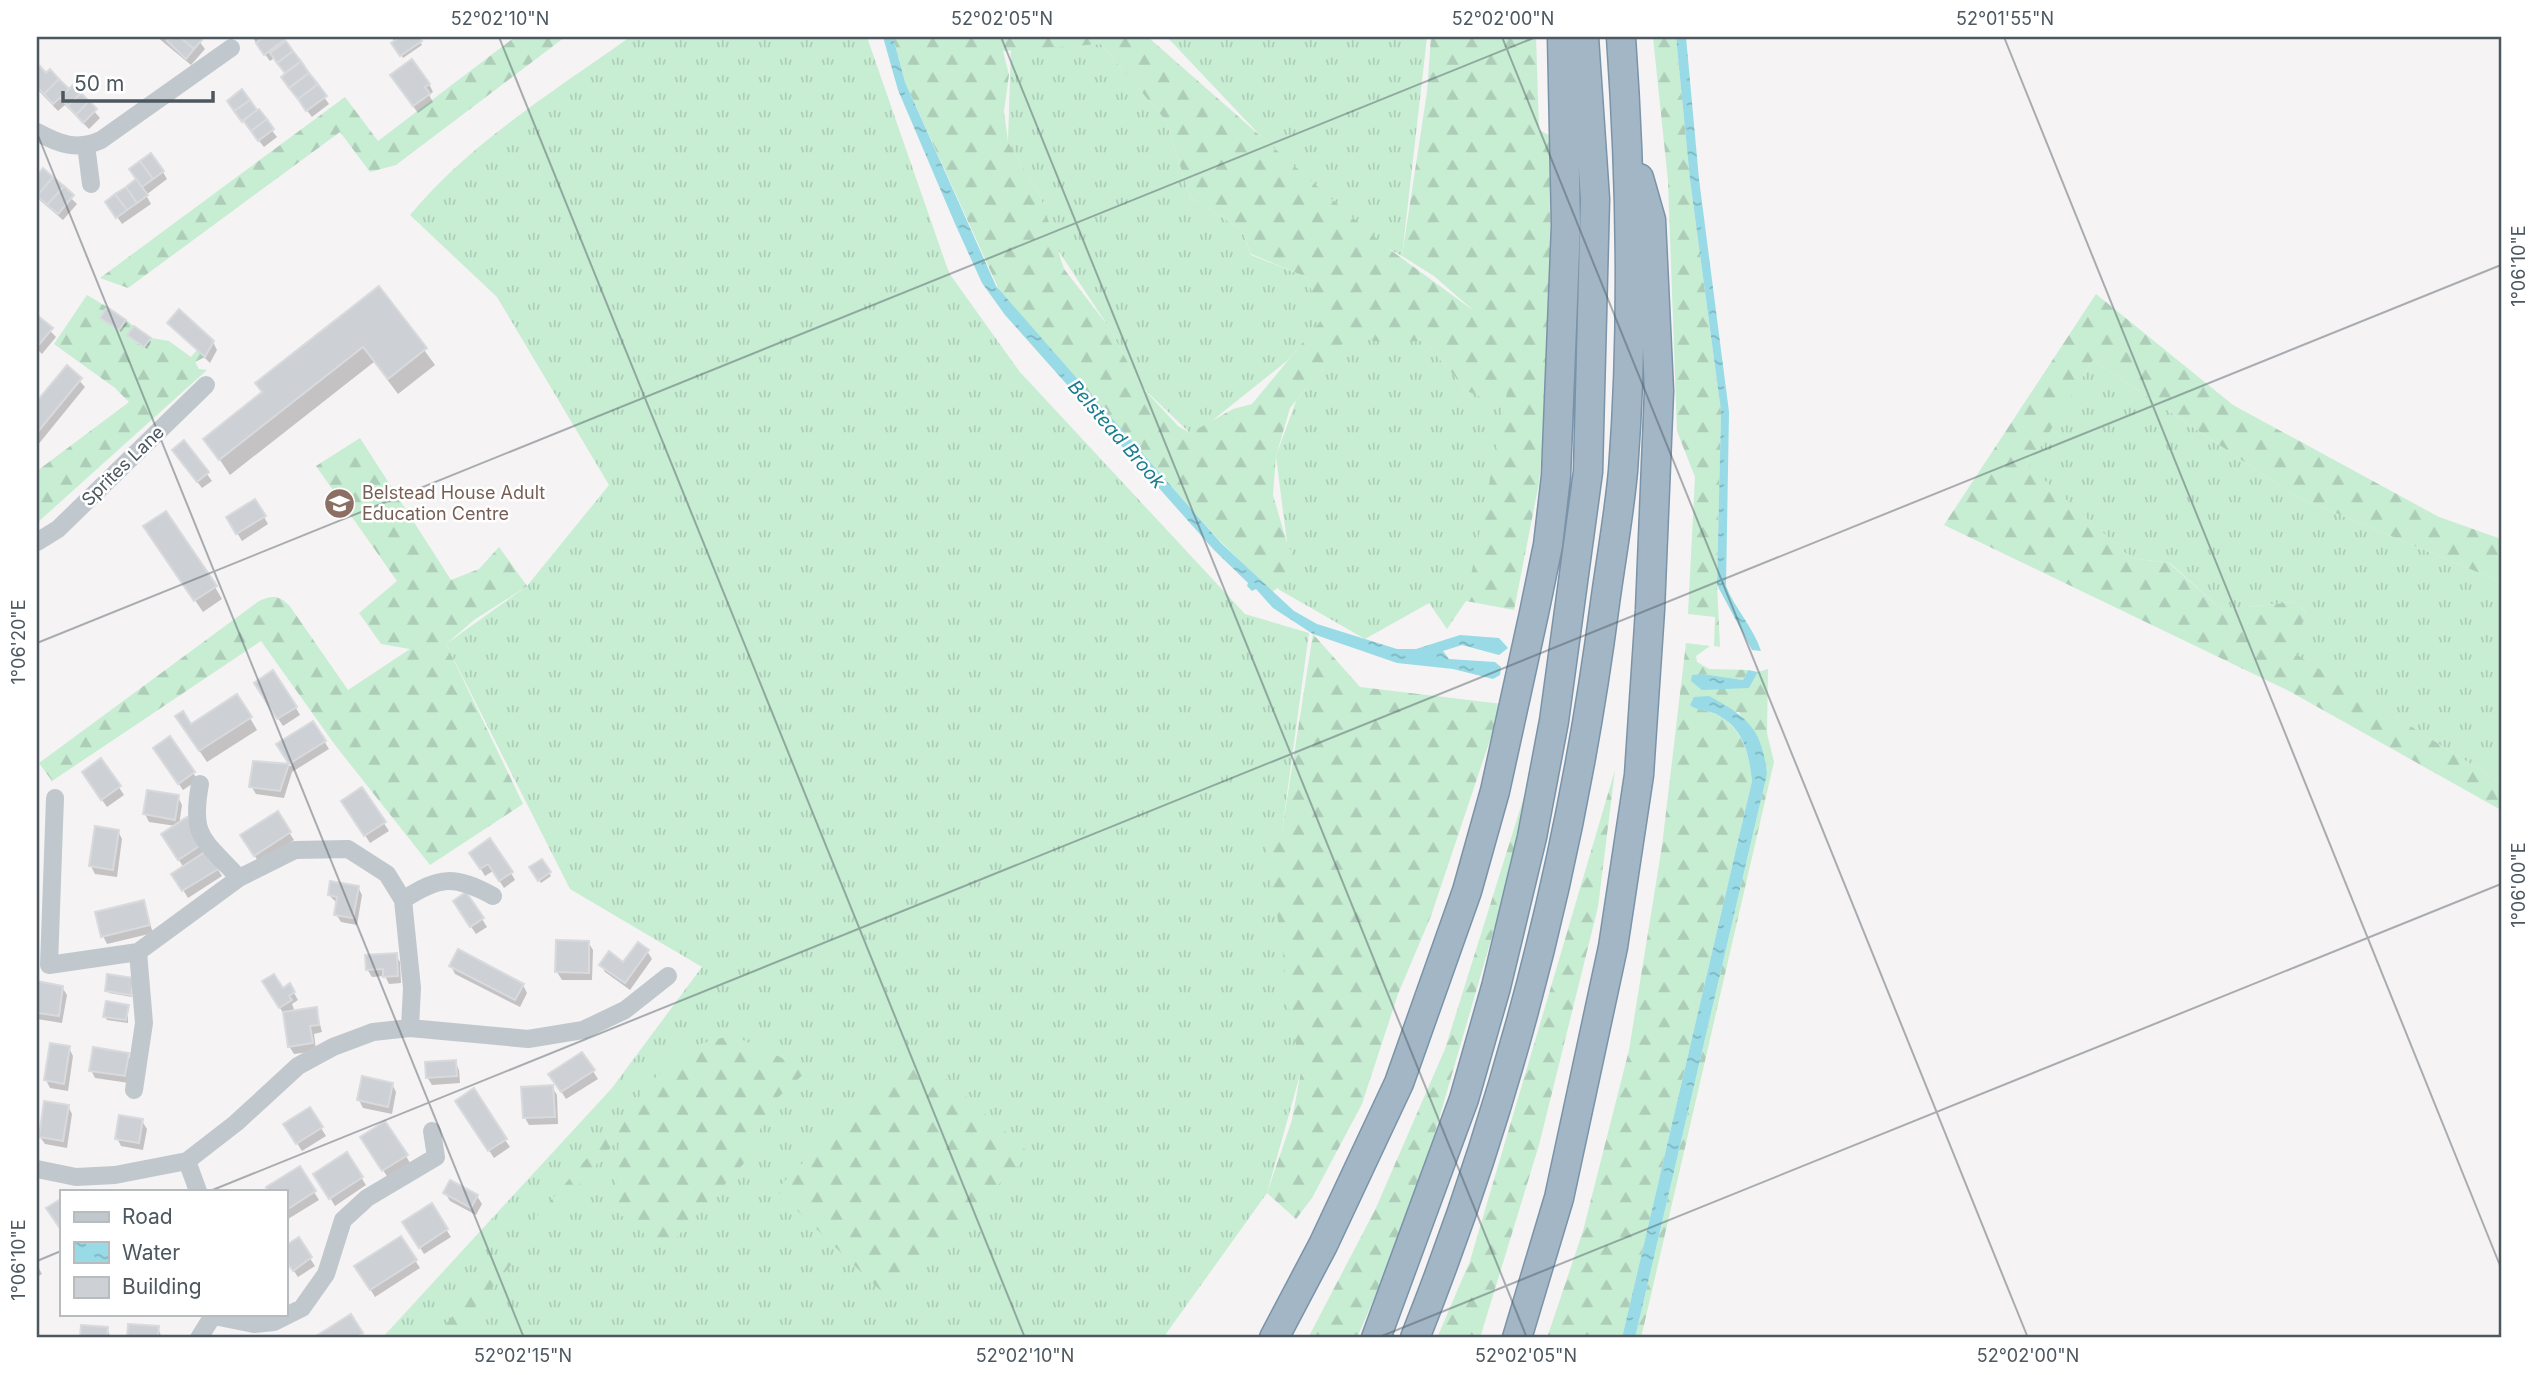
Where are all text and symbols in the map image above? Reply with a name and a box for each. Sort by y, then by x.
text: 52°02'10"N [451,8,549,29]
text: 52°02'05"N [951,8,1053,29]
text: 52°02'00"N [1452,8,1554,29]
text: 52°01'55"N [1956,8,2054,29]
scale bar [63,60,214,104]
text: 50 m [74,71,124,96]
text: 1°06'10"E [2508,225,2529,307]
water label: Belstead Brook [1063,375,1170,494]
street label: Sprites Lane [77,421,168,510]
place label: Belstead House Adult Education Centre [362,482,545,524]
school or university icon: Belstead House Adult Education Centre [322,486,356,520]
text: 1°06'20"E [8,600,29,684]
text: 1°06'00"E [2508,842,2529,928]
legend [60,1190,287,1316]
text: Road [122,1204,173,1229]
text: 1°06'10"E [8,1219,29,1301]
text: Water [122,1240,180,1265]
text: Building [122,1274,202,1299]
text: 52°02'15"N [474,1345,572,1366]
text: 52°02'10"N [976,1345,1074,1366]
text: 52°02'05"N [1475,1345,1577,1366]
text: 52°02'00"N [1977,1345,2079,1366]

